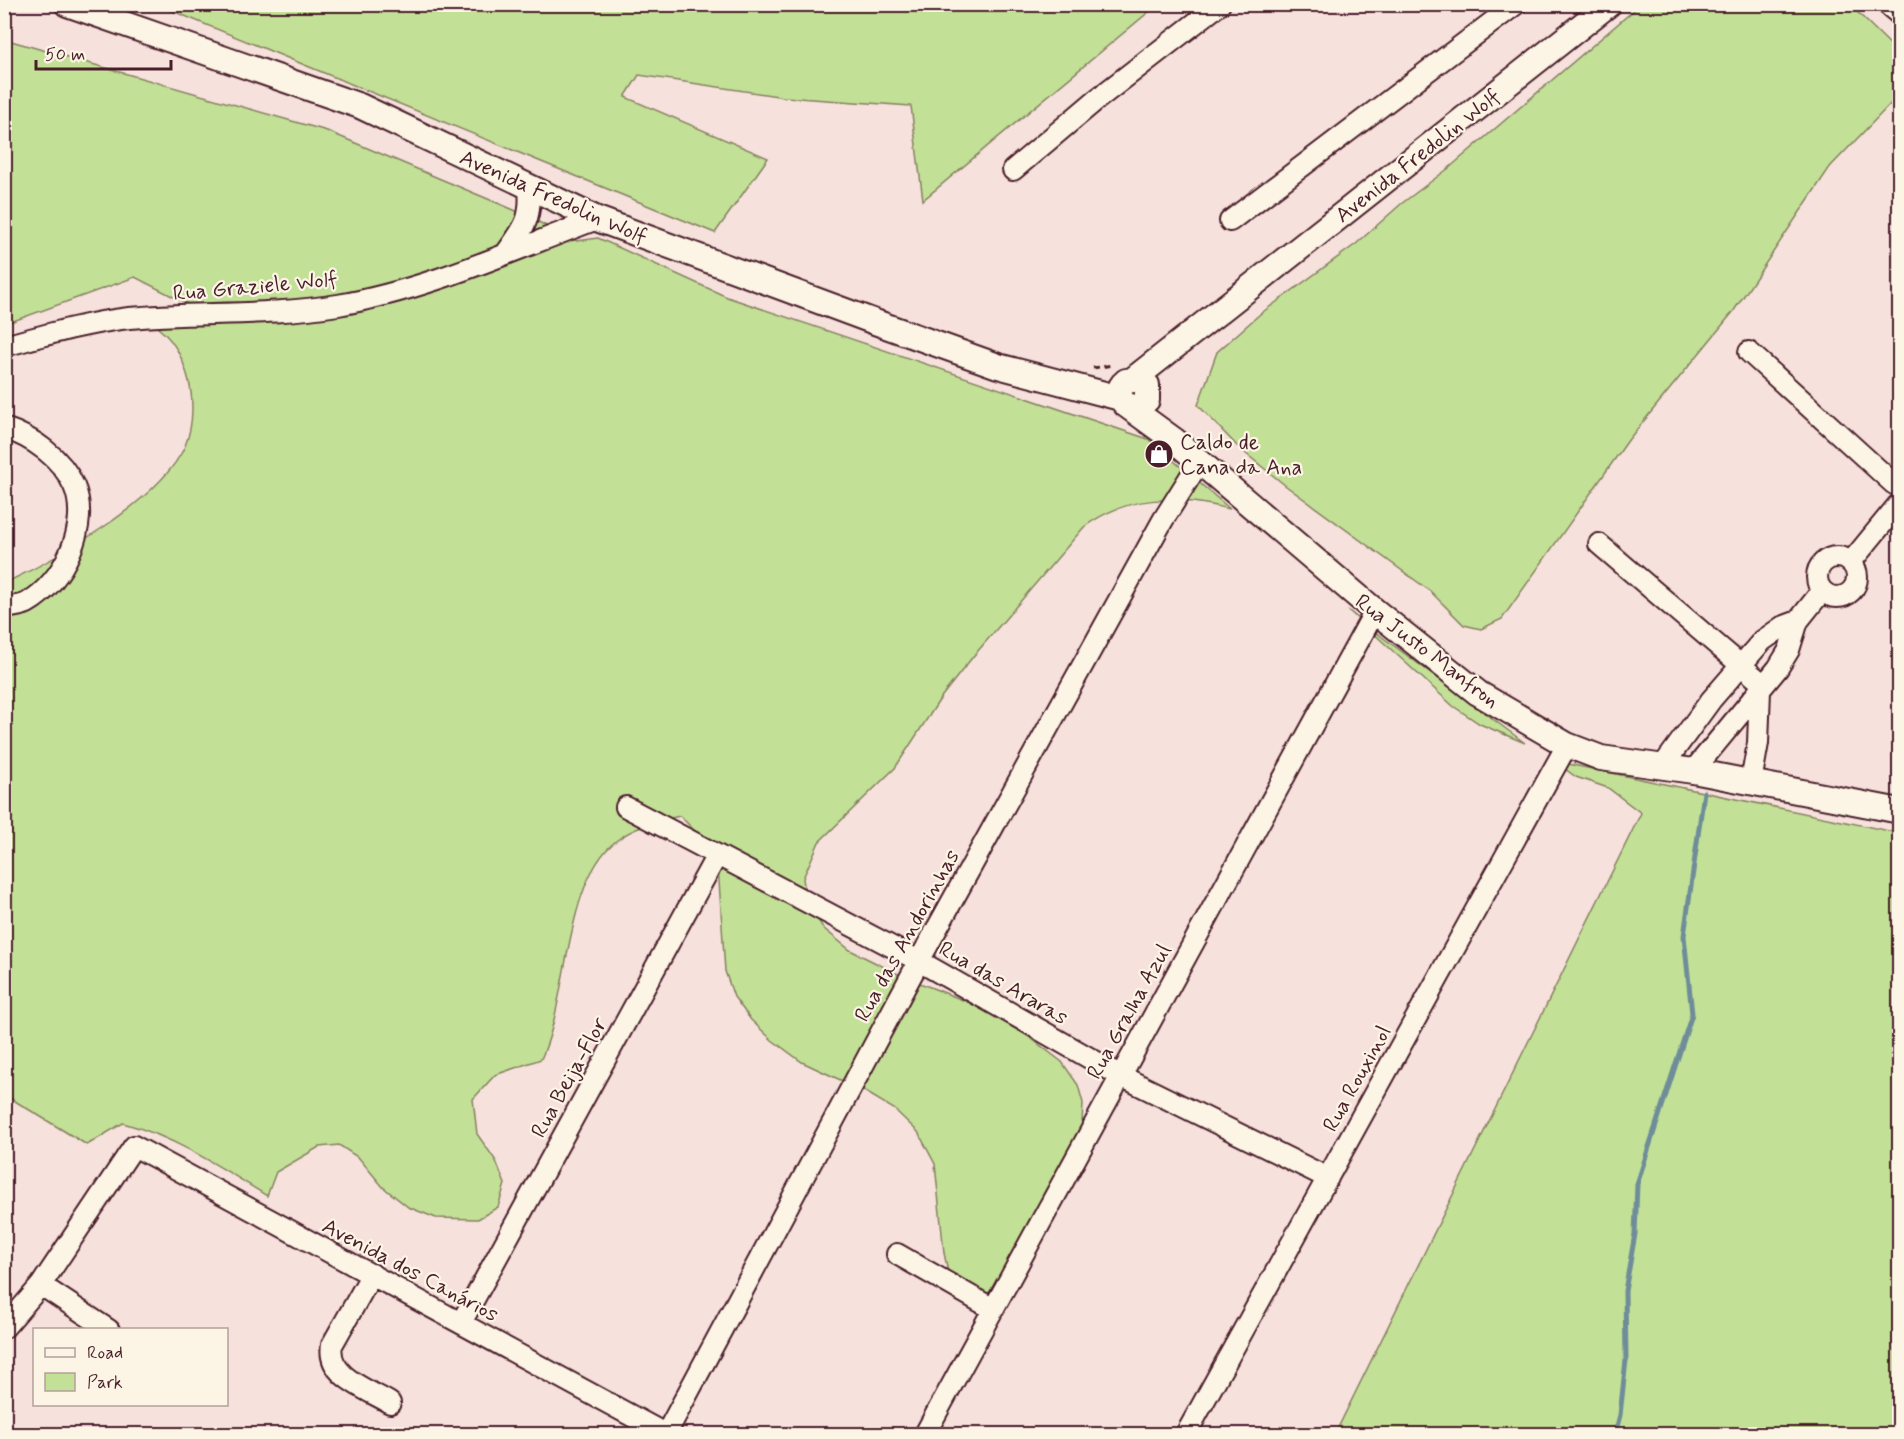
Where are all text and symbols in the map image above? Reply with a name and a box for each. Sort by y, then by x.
scale bar [36,33,171,71]
text: 50 m [45,43,85,67]
street label: Avenida Fredolin Wolf [1330,83,1507,230]
street label: Avenida Fredolin Wolf [455,144,651,252]
street label: Rua Graziele Wolf [172,266,339,308]
place label: Caldo de Cana da Ana [1180,429,1302,482]
shop icon: Caldo de Cana da Ana [1143,438,1175,470]
street label: Rua Justo Manfron [1349,588,1505,715]
street label: Rua das Andorinhas [849,845,967,1027]
street label: Rua das Araras [933,935,1073,1032]
street label: Rua Gralha Azul [1081,939,1178,1085]
street label: Rua Beija-Flor [525,1012,615,1143]
street label: Rua Rouxinol [1317,1021,1398,1137]
street label: Avenida dos Canários [317,1212,503,1329]
legend [33,1328,228,1406]
text: Road [87,1341,123,1365]
text: Park [87,1371,123,1395]

